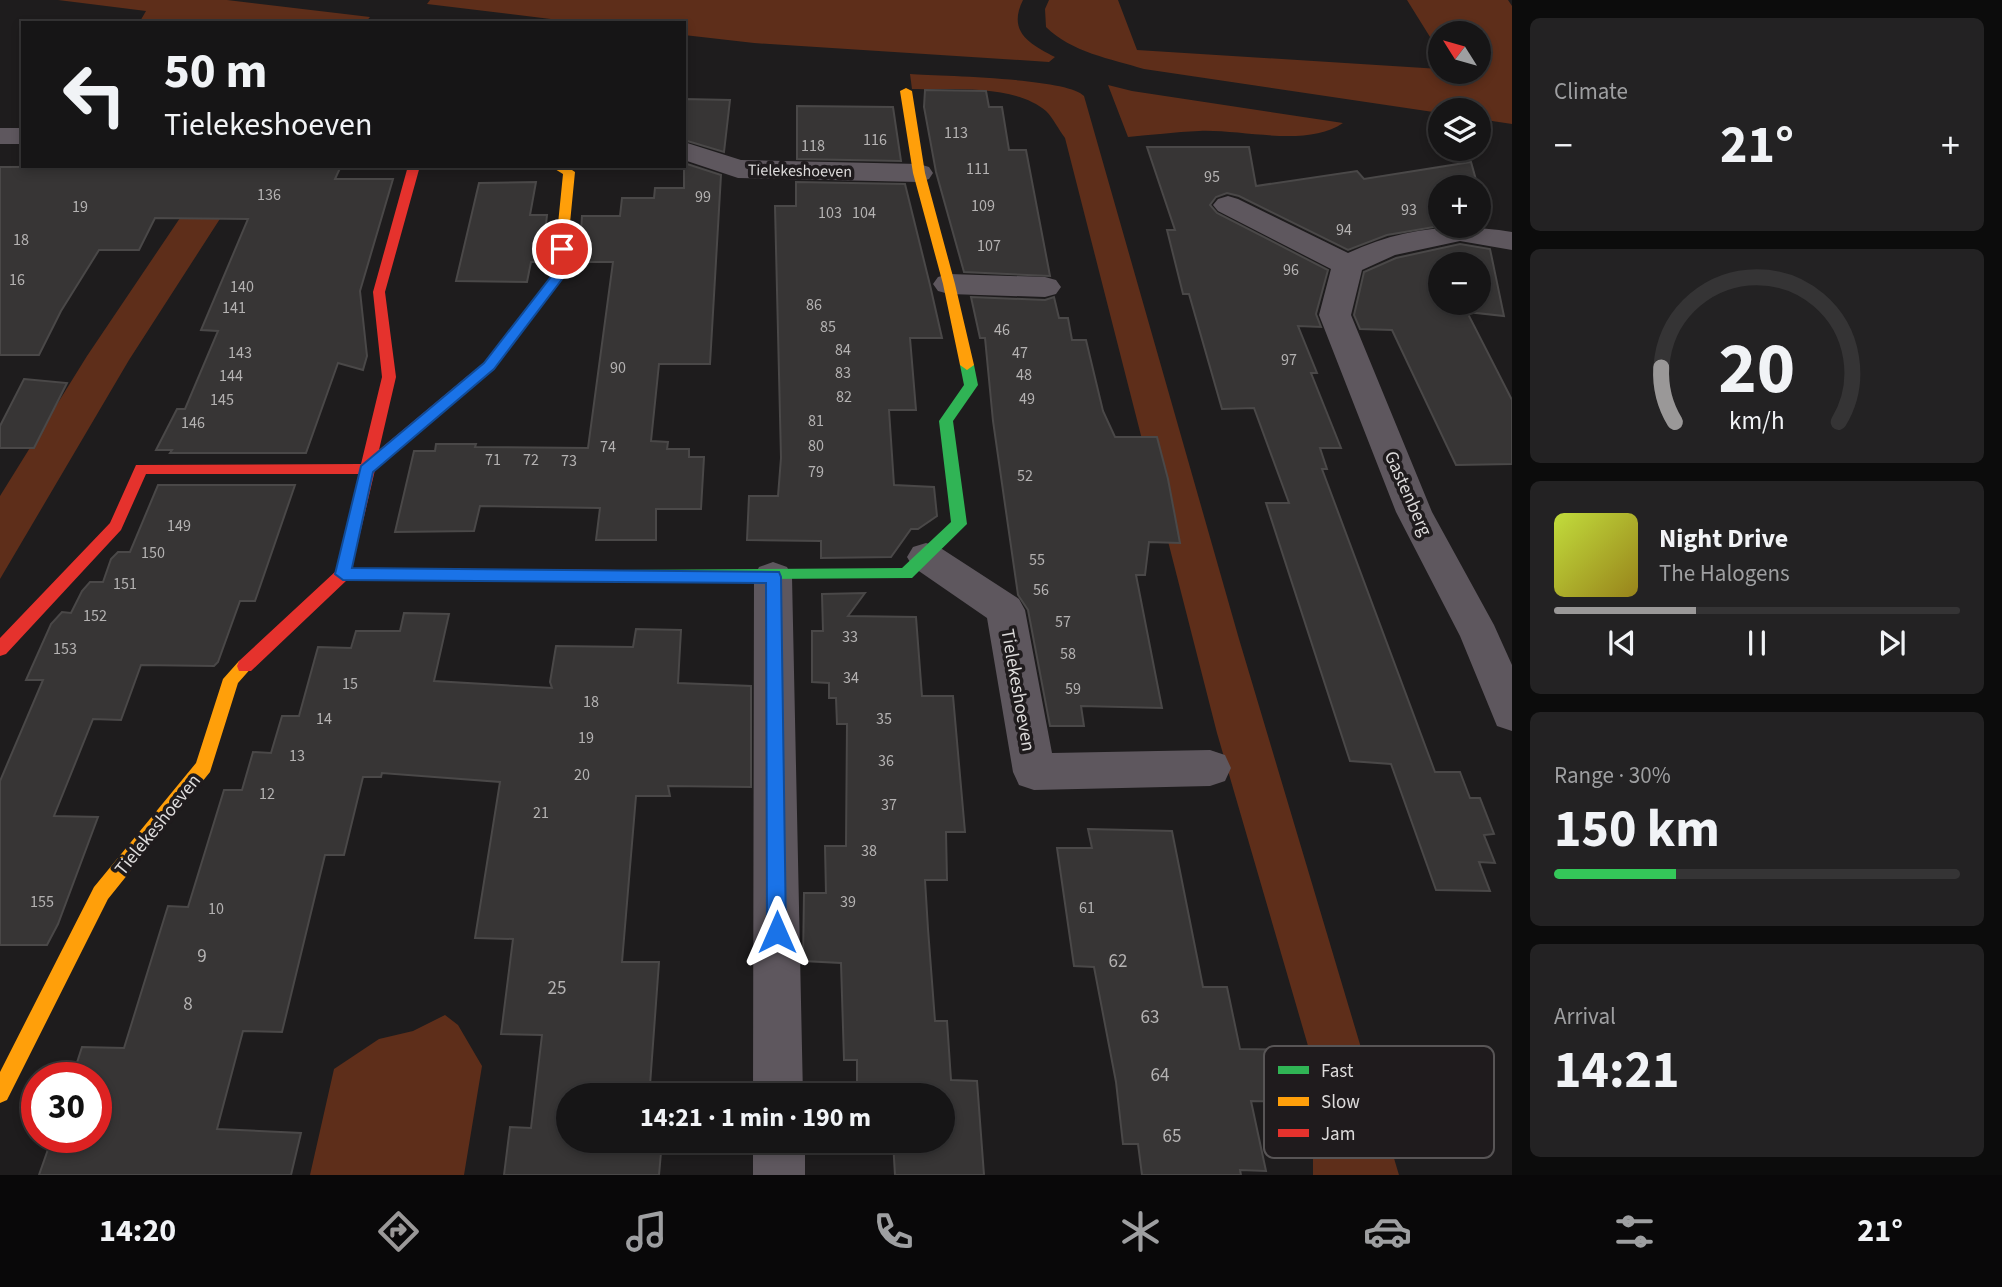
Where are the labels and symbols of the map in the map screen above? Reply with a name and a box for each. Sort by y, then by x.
north arrow [1428,21,1491,84]
house number: 113 [944,122,968,144]
house number: 116 [863,129,887,151]
house number: 118 [801,135,825,157]
house number: 111 [966,158,990,180]
street label: Tielekeshoeven [748,159,852,183]
house number: 95 [1204,166,1220,188]
house number: 136 [257,184,281,206]
house number: 99 [695,186,711,208]
house number: 109 [971,195,995,217]
house number: 19 [72,196,88,218]
house number: 93 [1401,199,1417,221]
house number: 103 [818,202,842,224]
house number: 104 [852,202,876,224]
pin [532,219,592,279]
house number: 94 [1336,219,1352,241]
house number: 18 [13,229,29,251]
house number: 107 [977,235,1001,257]
house number: 96 [1283,259,1299,281]
house number: 16 [9,269,25,291]
house number: 140 [230,276,254,298]
house number: 86 [806,294,822,316]
house number: 141 [222,297,246,319]
house number: 85 [820,316,836,338]
house number: 46 [994,319,1010,341]
house number: 84 [835,339,851,361]
house number: 143 [228,342,252,364]
house number: 47 [1012,342,1028,364]
house number: 97 [1281,349,1297,371]
house number: 90 [610,357,626,379]
house number: 83 [835,362,851,384]
house number: 48 [1016,364,1032,386]
house number: 144 [219,365,243,387]
house number: 82 [836,386,852,408]
house number: 49 [1019,388,1035,410]
house number: 145 [210,389,234,411]
house number: 81 [808,410,824,432]
house number: 146 [181,412,205,434]
house number: 80 [808,435,824,457]
house number: 74 [600,436,616,458]
street label: Gastenberg [1377,447,1439,541]
house number: 71 [485,449,501,471]
house number: 72 [523,449,539,471]
house number: 73 [561,450,577,472]
house number: 79 [808,461,824,483]
house number: 52 [1017,465,1033,487]
house number: 149 [167,515,191,537]
house number: 150 [141,542,165,564]
house number: 55 [1029,549,1045,571]
house number: 151 [113,573,137,595]
house number: 56 [1033,579,1049,601]
house number: 152 [83,605,107,627]
house number: 57 [1055,611,1071,633]
house number: 33 [842,626,858,648]
street label: Tielekeshoeven [993,627,1042,754]
house number: 153 [53,638,77,660]
house number: 58 [1060,643,1076,665]
house number: 34 [843,667,859,689]
house number: 15 [342,673,358,695]
house number: 59 [1065,678,1081,700]
house number: 18 [583,691,599,713]
house number: 14 [316,708,332,730]
house number: 35 [876,708,892,730]
house number: 19 [578,727,594,749]
house number: 13 [289,745,305,767]
house number: 36 [878,750,894,772]
house number: 20 [574,764,590,786]
street label: Tielekeshoeven [109,768,208,882]
house number: 12 [259,783,275,805]
house number: 37 [881,794,897,816]
house number: 21 [533,802,549,824]
house number: 38 [861,840,877,862]
house number: 155 [30,891,54,913]
house number: 39 [840,891,856,913]
position arrow [740,895,814,969]
house number: 61 [1079,897,1095,919]
house number: 10 [208,898,224,920]
house number: 9 [197,943,207,970]
house number: 62 [1109,948,1127,975]
house number: 25 [548,975,566,1002]
house number: 8 [183,991,193,1018]
house number: 63 [1141,1004,1159,1031]
legend [1264,1046,1494,1158]
text: Fast [1321,1058,1354,1085]
speed limit sign: 30 [21,1062,112,1153]
house number: 64 [1151,1062,1169,1089]
text: Slow [1321,1089,1360,1116]
text: Jam [1321,1121,1355,1148]
house number: 65 [1163,1123,1181,1150]

